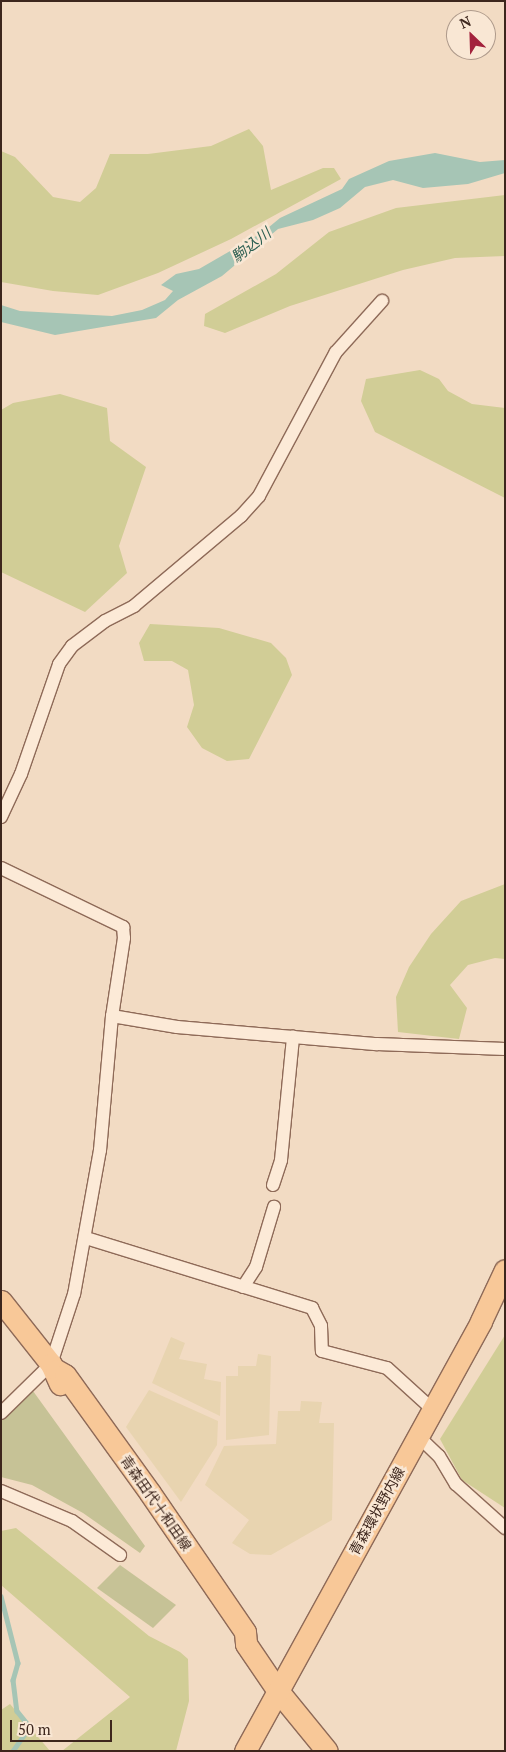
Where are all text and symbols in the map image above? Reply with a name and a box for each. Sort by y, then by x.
north arrow [446,10,496,60]
text: N [456,11,474,33]
water label: 駒込川 [228,224,274,266]
street label: 青森田代十和田線 [117,1452,195,1554]
street label: 青森環状野内線 [346,1464,408,1558]
scale bar [12,1710,115,1742]
text: 50 m [18,1719,51,1739]

